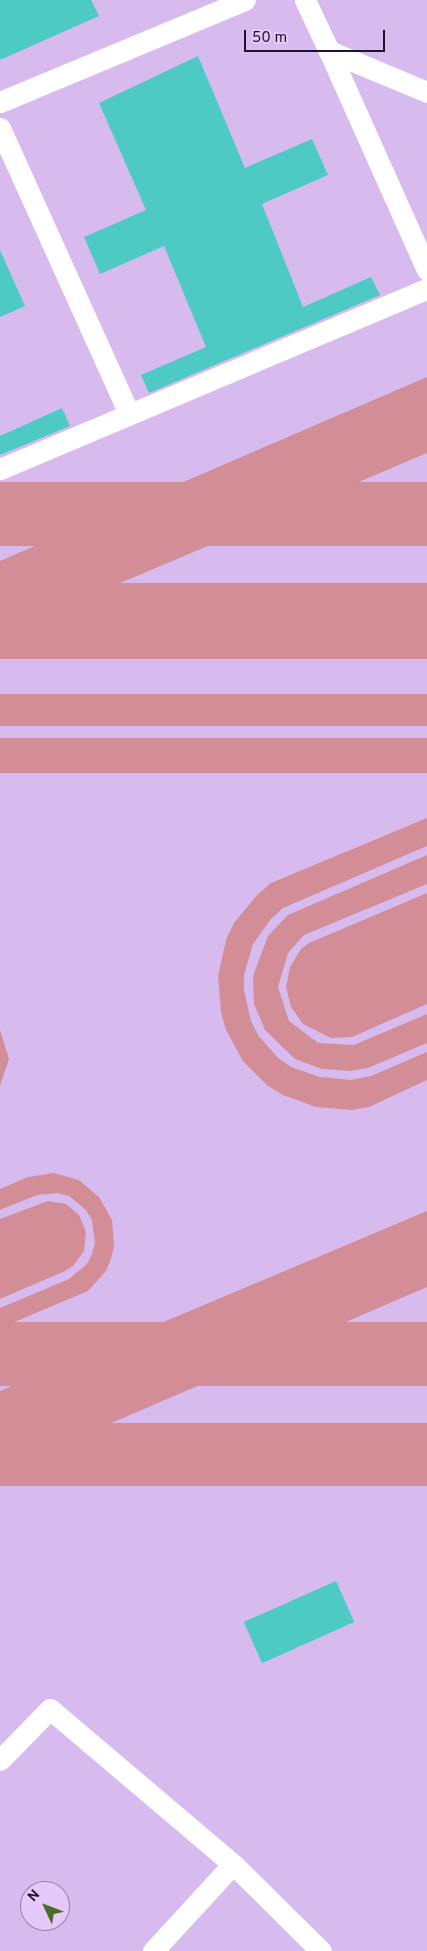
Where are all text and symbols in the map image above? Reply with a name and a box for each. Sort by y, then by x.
scale bar [247,20,388,52]
text: 50 m [252,29,287,48]
north arrow [20,1881,70,1931]
text: N [25,1887,44,1906]

